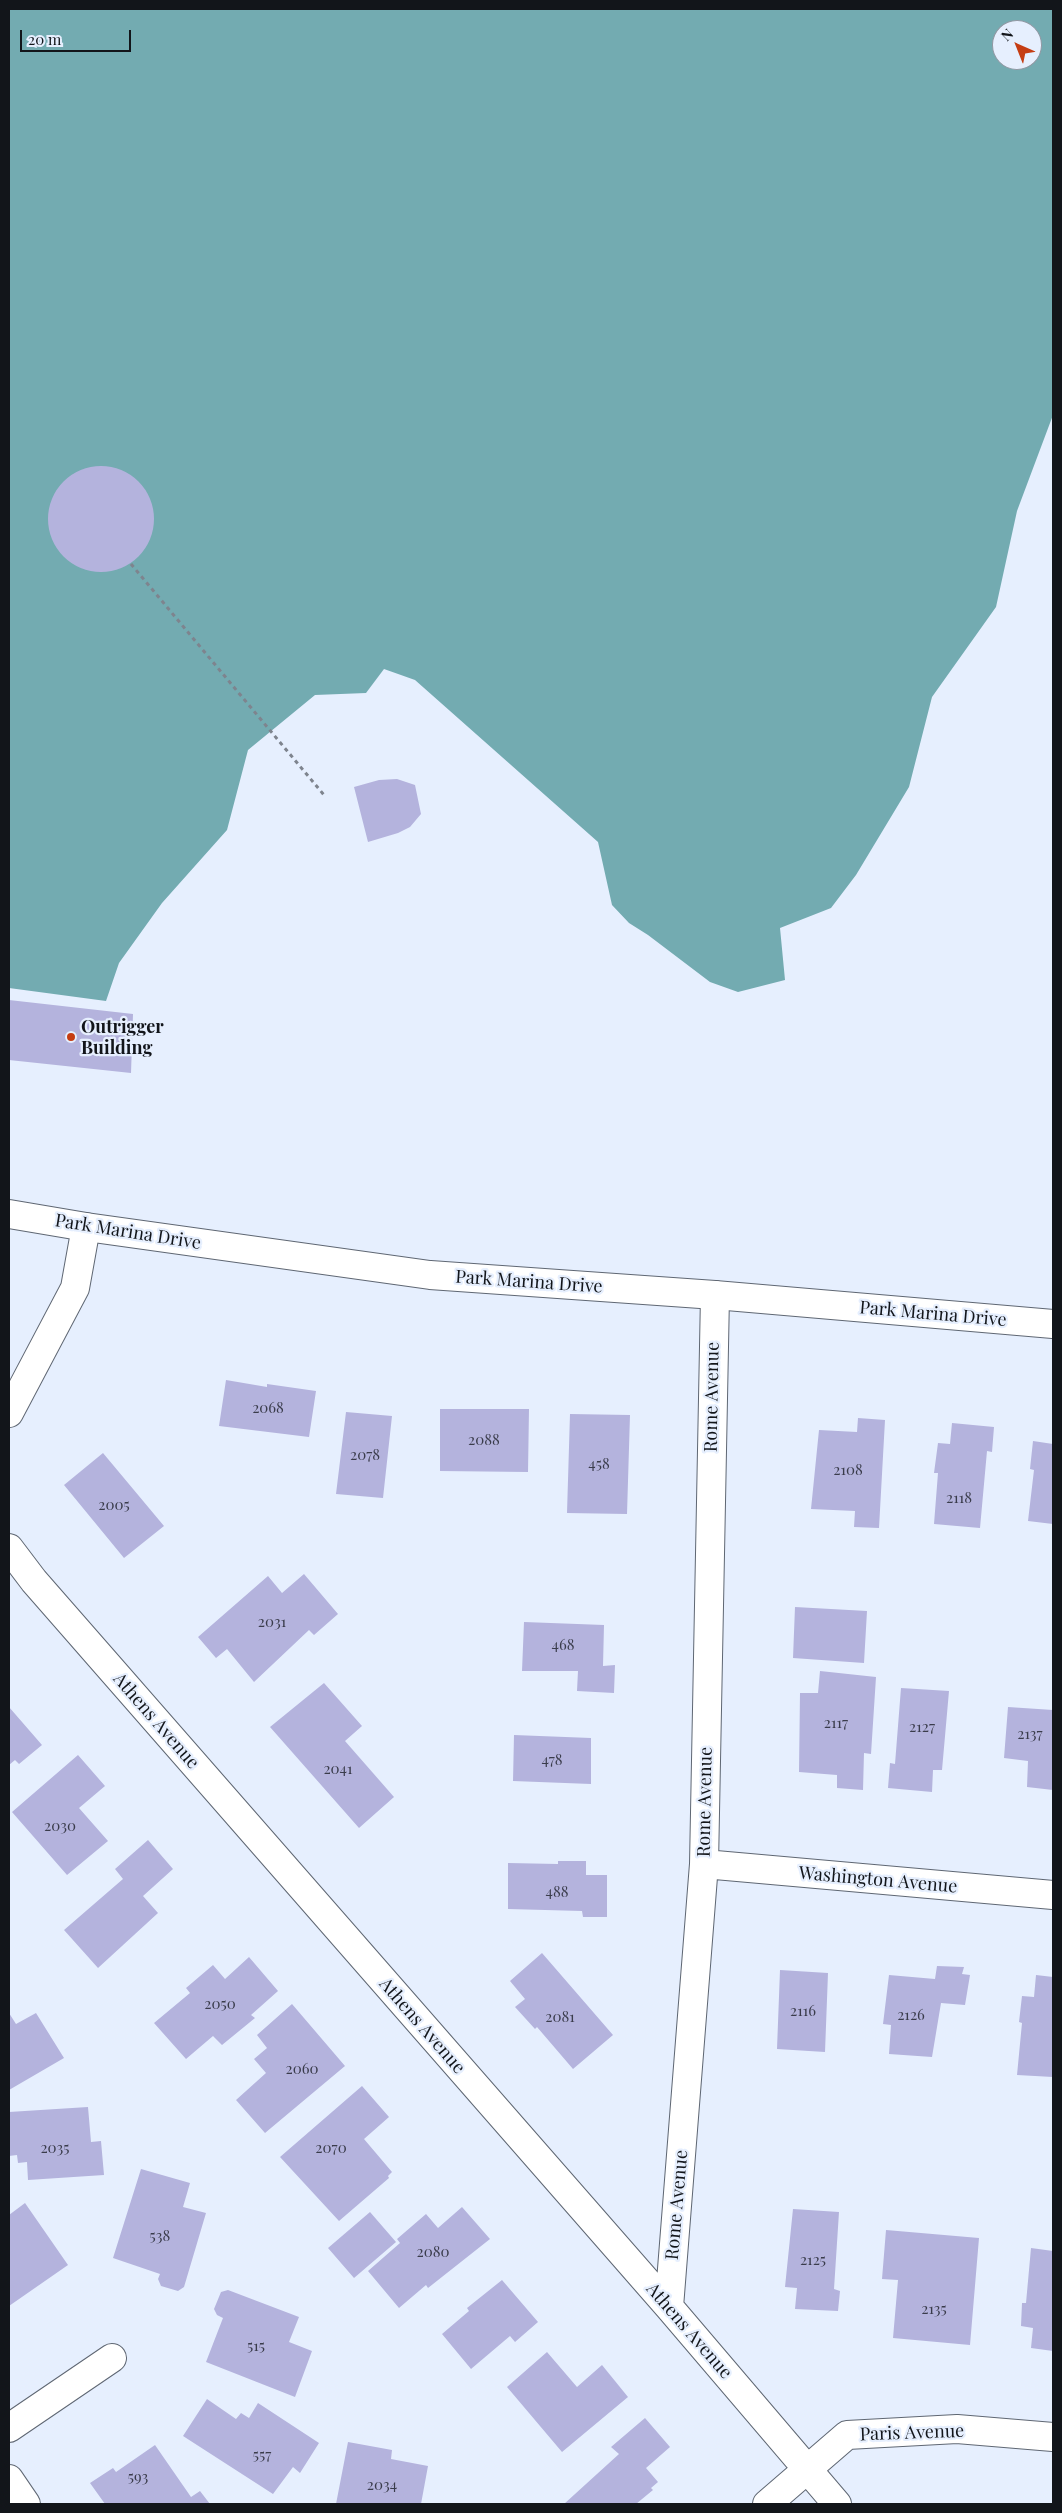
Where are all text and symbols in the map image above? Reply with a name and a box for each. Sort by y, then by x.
scale bar [22,20,134,52]
north arrow [992,20,1042,70]
text: N [997,24,1017,45]
text: 20 m [28,29,61,49]
place label: Outrigger Building [81,1016,164,1058]
marker: Outrigger Building [65,1031,77,1043]
street label: Park Marina Drive [53,1210,203,1254]
street label: Park Marina Drive [455,1266,603,1298]
street label: Park Marina Drive [859,1297,1007,1331]
street label: Rome Avenue [700,1342,724,1452]
house number: 2068 [252,1399,284,1417]
house number: 2088 [468,1431,500,1449]
house number: 2078 [350,1446,380,1464]
house number: 458 [588,1455,610,1473]
house number: 2108 [833,1461,863,1479]
house number: 2118 [946,1489,972,1507]
house number: 2005 [98,1496,130,1514]
house number: 2031 [258,1613,286,1631]
house number: 468 [552,1636,574,1654]
street label: Athens Avenue [108,1669,204,1773]
house number: 2117 [824,1714,848,1732]
house number: 2127 [909,1718,935,1736]
house number: 2137 [1017,1725,1043,1743]
street label: Rome Avenue [693,1747,717,1857]
house number: 478 [541,1751,563,1769]
house number: 2041 [323,1760,353,1778]
house number: 2030 [44,1817,76,1835]
street label: Washington Avenue [798,1862,958,1898]
house number: 488 [545,1883,569,1901]
street label: Athens Avenue [374,1974,470,2078]
house number: 2050 [204,1995,236,2013]
house number: 2116 [790,2002,816,2020]
house number: 2126 [897,2006,925,2024]
house number: 2081 [545,2008,575,2026]
house number: 2060 [286,2060,318,2078]
house number: 2035 [40,2139,70,2157]
house number: 2070 [315,2139,347,2157]
street label: Rome Avenue [661,2149,693,2261]
house number: 538 [150,2227,170,2245]
house number: 2080 [417,2243,449,2261]
house number: 2125 [800,2251,826,2269]
street label: Athens Avenue [641,2279,737,2383]
house number: 2135 [921,2300,947,2318]
house number: 515 [247,2337,265,2355]
street label: Paris Avenue [859,2420,965,2446]
house number: 557 [253,2446,271,2464]
house number: 593 [128,2468,148,2486]
house number: 2034 [367,2476,397,2494]

